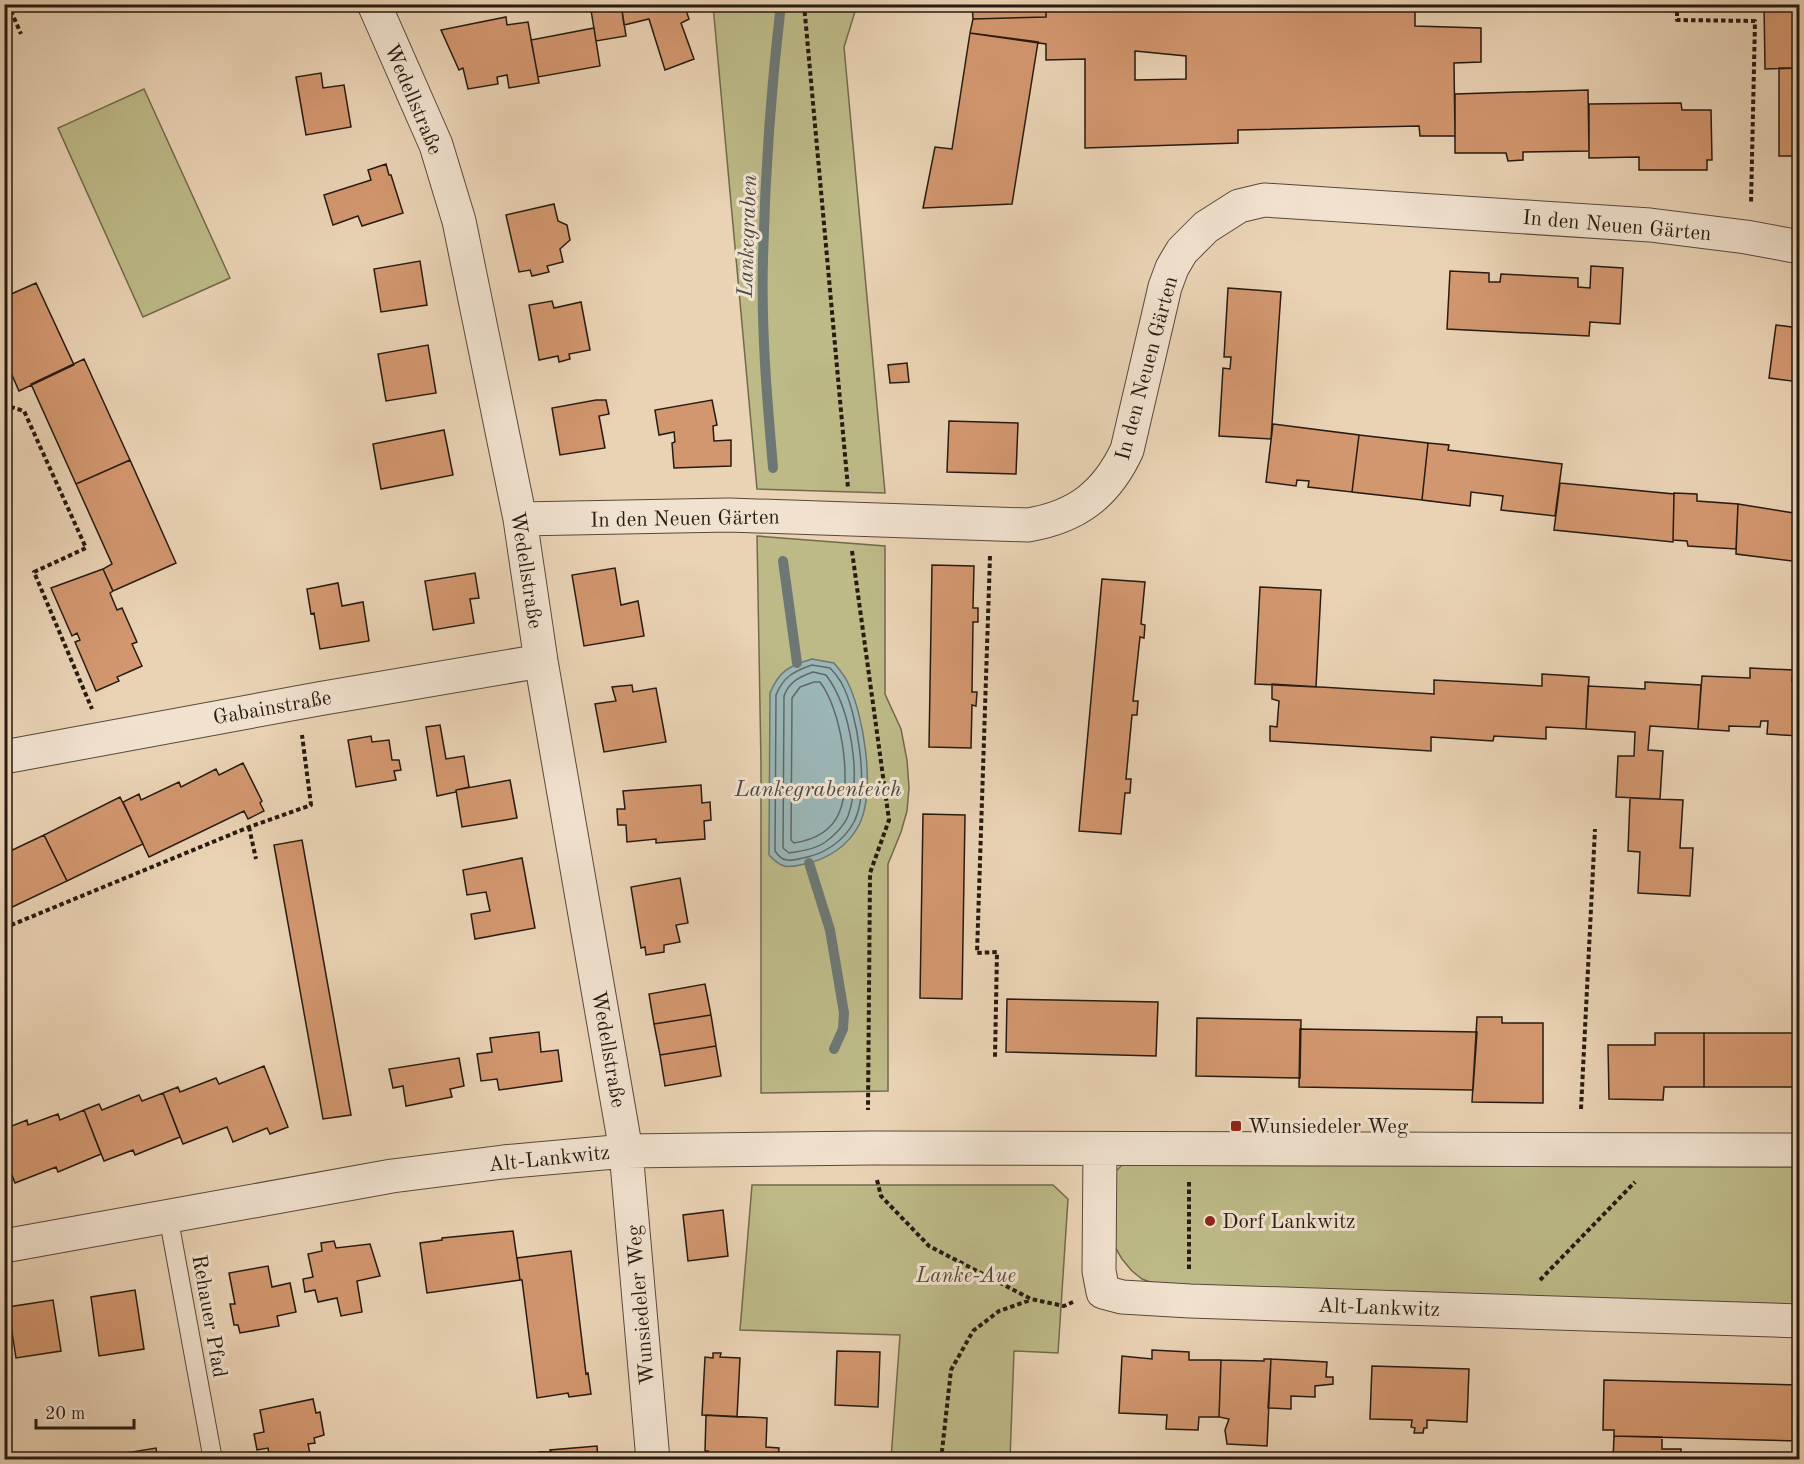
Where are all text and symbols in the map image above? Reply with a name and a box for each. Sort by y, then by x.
street label: Wedellstraße [380,41,445,158]
water label: Lankegraben [735,174,761,299]
street label: In den Neuen Gärten [1521,208,1712,245]
street label: In den Neuen Gärten [1113,274,1182,463]
street label: In den Neuen Gärten [590,507,780,532]
street label: Wedellstraße [506,510,545,630]
street label: Gabainstraße [211,688,333,729]
water label: Lankegrabenteich [733,779,902,801]
street label: Wedellstraße [587,989,628,1109]
place label: Wunsiedeler Weg [1248,1117,1409,1138]
marker: Wunsiedeler Weg [1229,1119,1243,1133]
street label: Alt-Lankwitz [487,1143,611,1176]
place label: Dorf Lankwitz [1222,1212,1355,1233]
marker: Dorf Lankwitz [1203,1214,1217,1228]
street label: Wunsiedeler Weg [624,1223,659,1386]
street label: Rehauer Pfad [187,1253,230,1379]
park label: Lanke-Aue [915,1266,1016,1287]
street label: Alt-Lankwitz [1318,1296,1440,1321]
scale bar [36,1392,134,1430]
text: 20 m [45,1405,85,1423]

